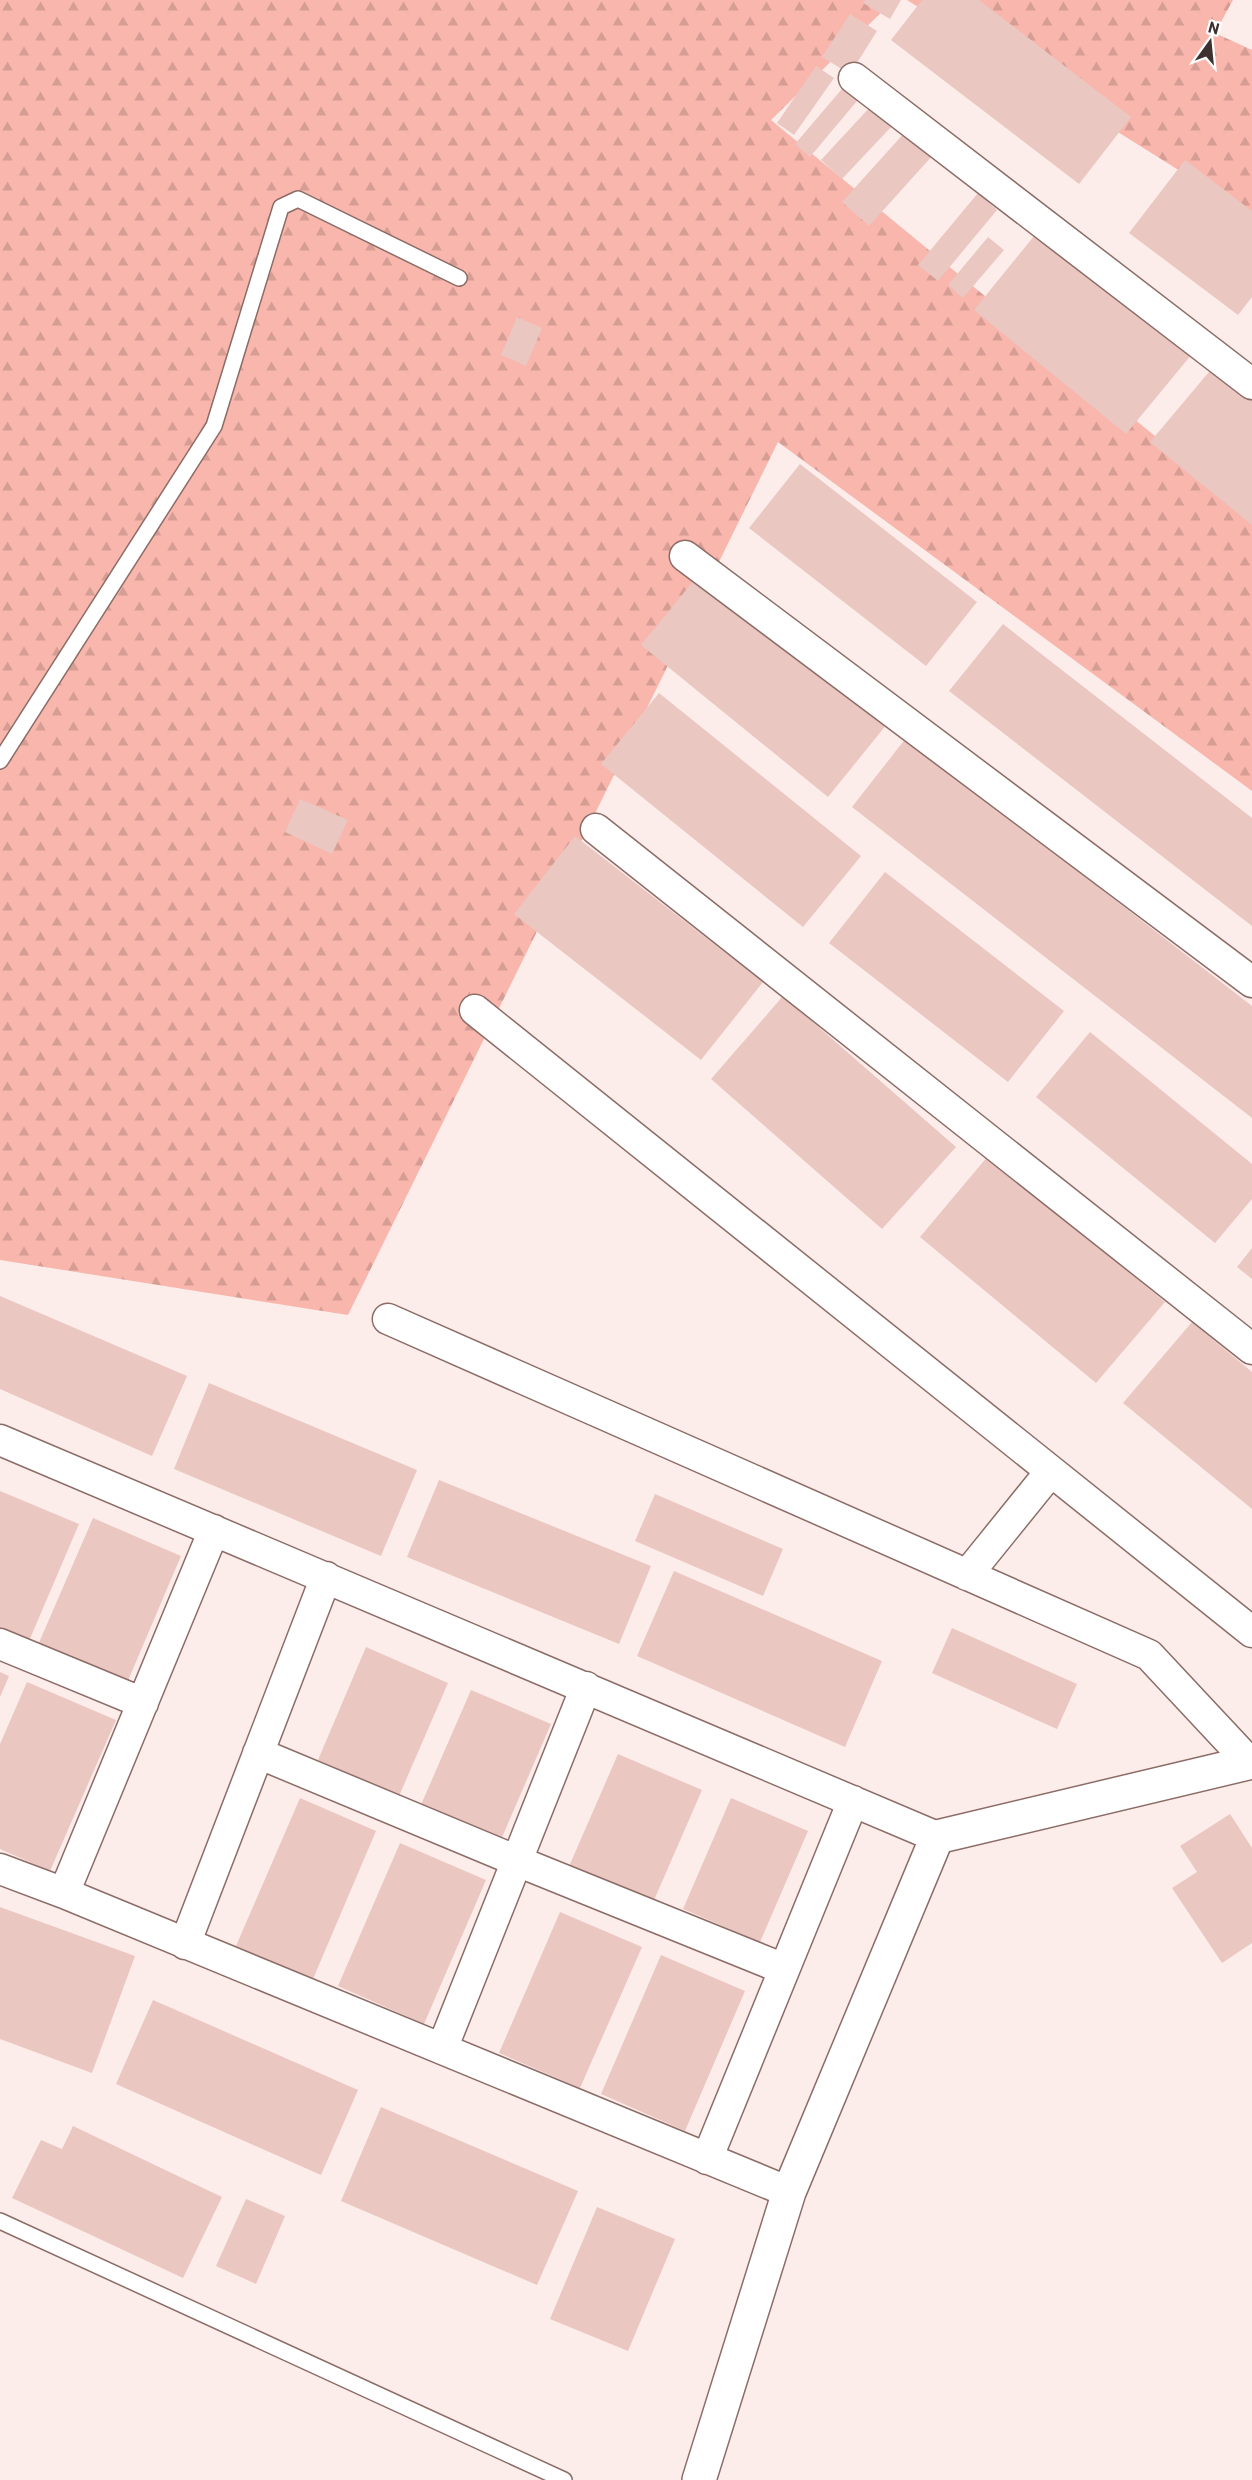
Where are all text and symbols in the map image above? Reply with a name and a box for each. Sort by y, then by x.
north arrow [1180,12,1240,72]
text: N [1206,16,1222,38]

